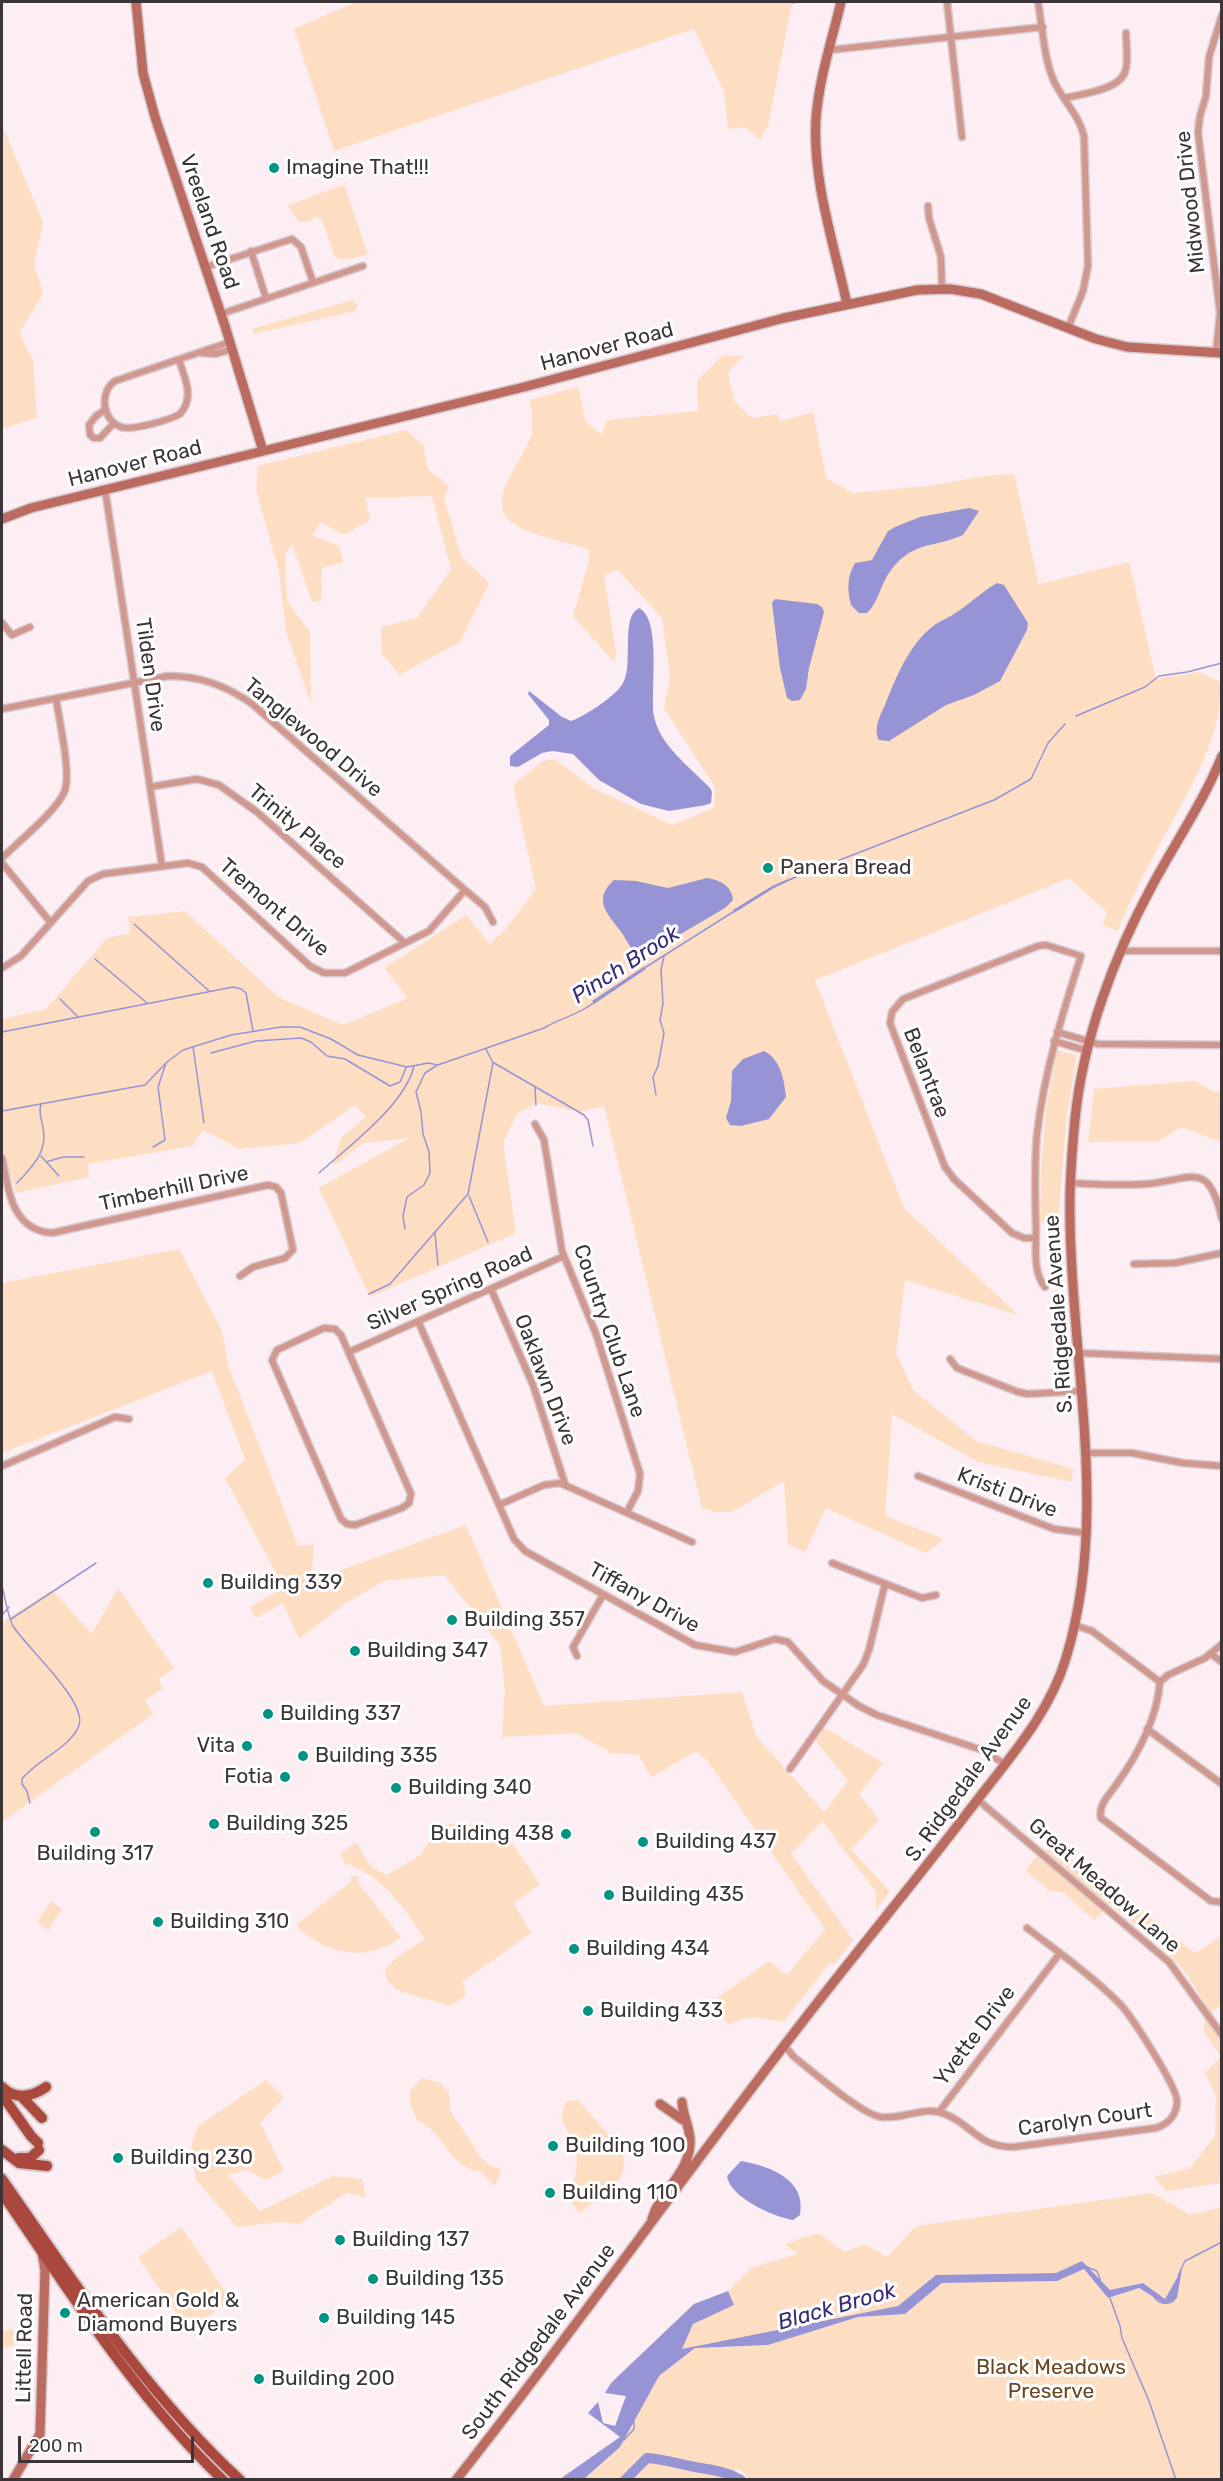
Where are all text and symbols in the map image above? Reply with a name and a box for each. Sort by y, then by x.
street label: Midwood Drive [1171,130,1211,274]
street label: Vreeland Road [174,151,244,293]
place label: Imagine That!!! [286,155,429,181]
marker: Imagine That!!! [267,161,281,175]
street label: Hanover Road [538,317,676,377]
street label: Hanover Road [66,435,204,493]
street label: Tilden Drive [130,616,170,734]
street label: Tanglewood Drive [239,673,387,803]
street label: Trinity Place [243,779,351,875]
street label: Tremont Drive [214,853,334,963]
place label: Panera Bread [780,855,912,881]
marker: Panera Bread [761,861,775,875]
water label: Pinch Brook [567,920,685,1010]
street label: Belantrae [897,1024,955,1122]
street label: Timberhill Drive [97,1161,251,1217]
street label: S. Ridgedale Avenue [1039,1214,1079,1414]
street label: Silver Spring Road [363,1241,537,1337]
street label: Country Club Lane [568,1241,650,1421]
street label: Oaklawn Drive [508,1311,582,1449]
street label: Kristi Drive [953,1462,1061,1524]
street label: Tiffany Drive [584,1557,704,1639]
place label: Building 339 [220,1570,343,1596]
marker: Building 339 [201,1576,215,1590]
place label: Building 357 [464,1607,585,1633]
marker: Building 357 [445,1613,459,1627]
place label: Building 347 [367,1638,488,1664]
marker: Building 347 [348,1644,362,1658]
street label: S. Ridgedale Avenue [900,1691,1038,1867]
place label: Building 337 [280,1701,401,1727]
marker: Building 337 [261,1707,275,1721]
place label: Vita [196,1733,235,1759]
marker: Vita [240,1739,254,1753]
place label: Building 335 [315,1743,438,1769]
marker: Building 335 [296,1749,310,1763]
place label: Fotia [224,1764,273,1790]
marker: Fotia [278,1770,292,1784]
place label: Building 340 [408,1775,532,1801]
marker: Building 340 [389,1781,403,1795]
place label: Building 325 [226,1811,348,1837]
street label: Great Meadow Lane [1023,1813,1185,1959]
marker: Building 325 [207,1817,221,1831]
place label: Building 438 [430,1821,554,1847]
marker: Building 317 [88,1825,102,1839]
marker: Building 438 [559,1827,573,1841]
place label: Building 437 [655,1829,776,1855]
marker: Building 437 [636,1835,650,1849]
place label: Building 317 [37,1841,153,1867]
place label: Building 435 [621,1882,744,1908]
marker: Building 435 [602,1888,616,1902]
place label: Building 310 [170,1909,289,1935]
marker: Building 310 [151,1915,165,1929]
place label: Building 434 [586,1936,710,1962]
marker: Building 434 [567,1942,581,1956]
street label: Yvette Drive [929,1981,1021,2091]
place label: Building 433 [600,1998,723,2024]
marker: Building 433 [581,2004,595,2018]
street label: Carolyn Court [1016,2098,1154,2142]
place label: Building 100 [565,2133,685,2159]
marker: Building 100 [546,2139,560,2153]
place label: Building 230 [130,2145,253,2171]
marker: Building 230 [111,2151,125,2165]
place label: Building 110 [562,2180,678,2206]
marker: Building 110 [543,2186,557,2200]
place label: Building 137 [352,2227,469,2253]
marker: Building 137 [333,2233,347,2247]
street label: South Ridgedale Avenue [457,2239,621,2445]
place label: Building 135 [385,2266,504,2292]
marker: Building 135 [366,2272,380,2286]
water label: Black Brook [775,2278,899,2336]
place label: American Gold & Diamond Buyers [77,2288,239,2338]
street label: Littell Road [11,2293,39,2403]
place label: Building 145 [336,2305,455,2331]
marker: American Gold & Diamond Buyers [58,2306,72,2320]
marker: Building 145 [317,2311,331,2325]
park label: Black Meadows Preserve [976,2355,1126,2405]
place label: Building 200 [271,2366,395,2392]
marker: Building 200 [252,2372,266,2386]
scale bar [21,2424,196,2462]
text: 200 m [29,2435,83,2457]

